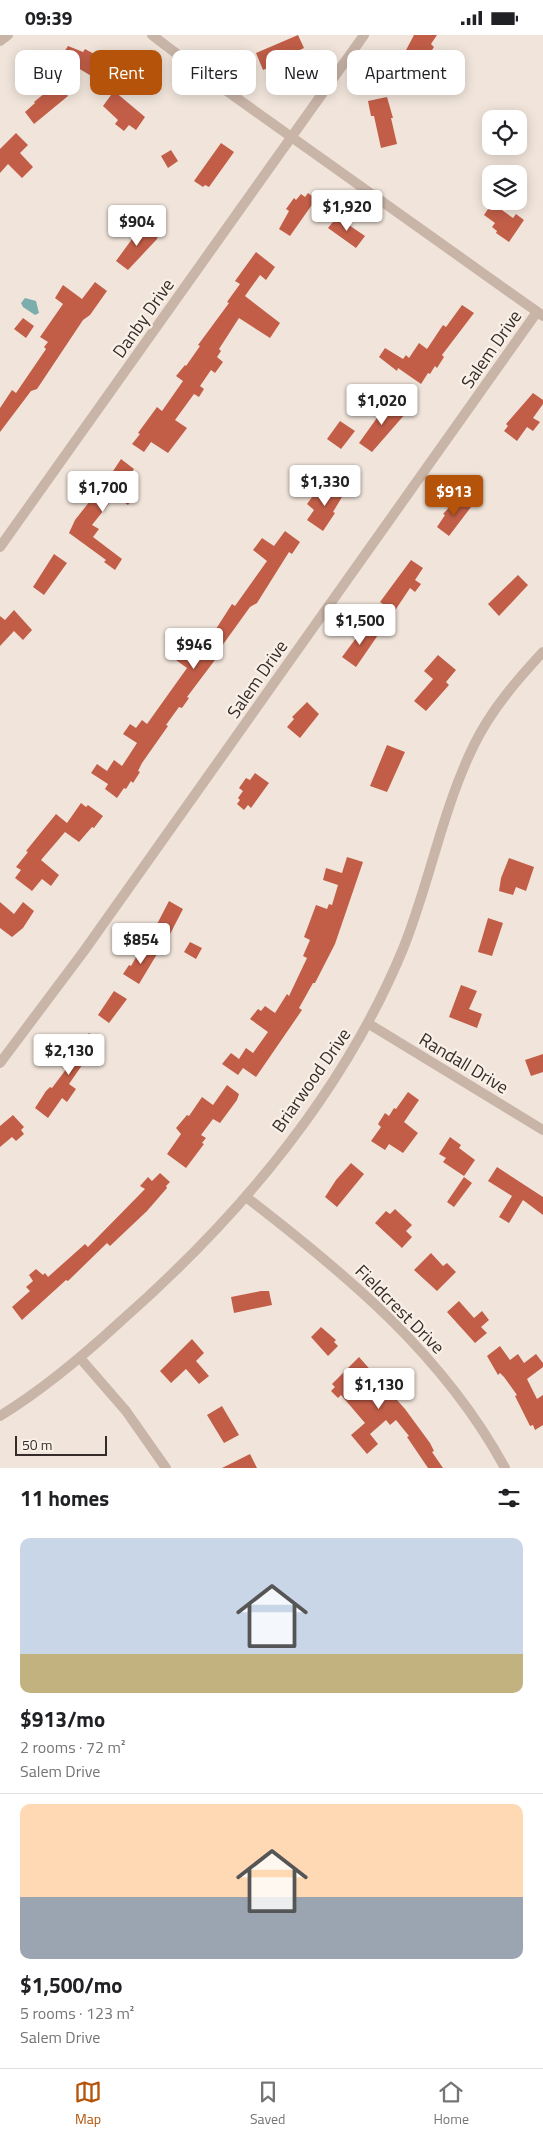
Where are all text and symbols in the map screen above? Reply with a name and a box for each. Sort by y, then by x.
text: 09:39 [25,3,72,32]
chip: Buy [15,50,80,95]
chip: Rent [90,50,162,95]
chip: Filters [172,50,256,95]
chip: New [266,50,337,95]
chip: Apartment [347,50,465,95]
map controls [482,110,527,210]
button: locate [482,110,527,155]
button: layers [482,165,527,210]
pin: $1,920 [306,189,388,232]
text: $1,920 [322,194,372,218]
pin: $904 [107,205,167,247]
text: $904 [119,209,155,233]
street label: Danby Drive [106,273,180,363]
street label: Salem Drive [454,304,528,394]
pin: $1,020 [341,383,423,426]
text: $1,020 [357,388,407,412]
pin: $1,330 [284,465,366,507]
text: $1,330 [300,469,350,493]
pin: $1,700 [62,471,144,513]
text: $1,700 [78,475,128,499]
pin: $913 [424,475,484,517]
text: $913 [436,479,472,503]
pin: $1,500 [319,603,401,646]
text: $1,500 [335,608,385,632]
pin: $946 [164,627,224,670]
text: $946 [176,632,212,656]
street label: Salem Drive [220,634,294,724]
pin: $854 [111,923,171,965]
text: $854 [123,927,159,951]
street label: Briarwood Drive [265,1022,357,1138]
street label: Randall Drive [414,1026,514,1100]
pin: $2,130 [28,1033,110,1076]
text: $2,130 [44,1038,94,1062]
street label: Fieldcrest Drive [349,1258,451,1360]
pin: $1,130 [338,1367,420,1410]
text: $1,130 [354,1372,404,1396]
scale bar [15,1433,108,1456]
text: 50 m [22,1434,52,1455]
text: 11 homes [20,1482,109,1514]
icon: filters [495,1484,523,1512]
icon: home [227,1571,317,1661]
text: $913/mo [20,1703,105,1735]
text: 2 rooms · 72 m² [20,1735,125,1759]
text: Salem Drive [20,1759,100,1783]
icon: home [227,1836,317,1926]
text: $1,500/mo [20,1969,122,2001]
text: 5 rooms · 123 m² [20,2001,134,2025]
text: Salem Drive [20,2025,100,2049]
tab: Map [74,2078,102,2129]
tab: Saved [250,2078,286,2129]
tab: Home [433,2078,469,2129]

